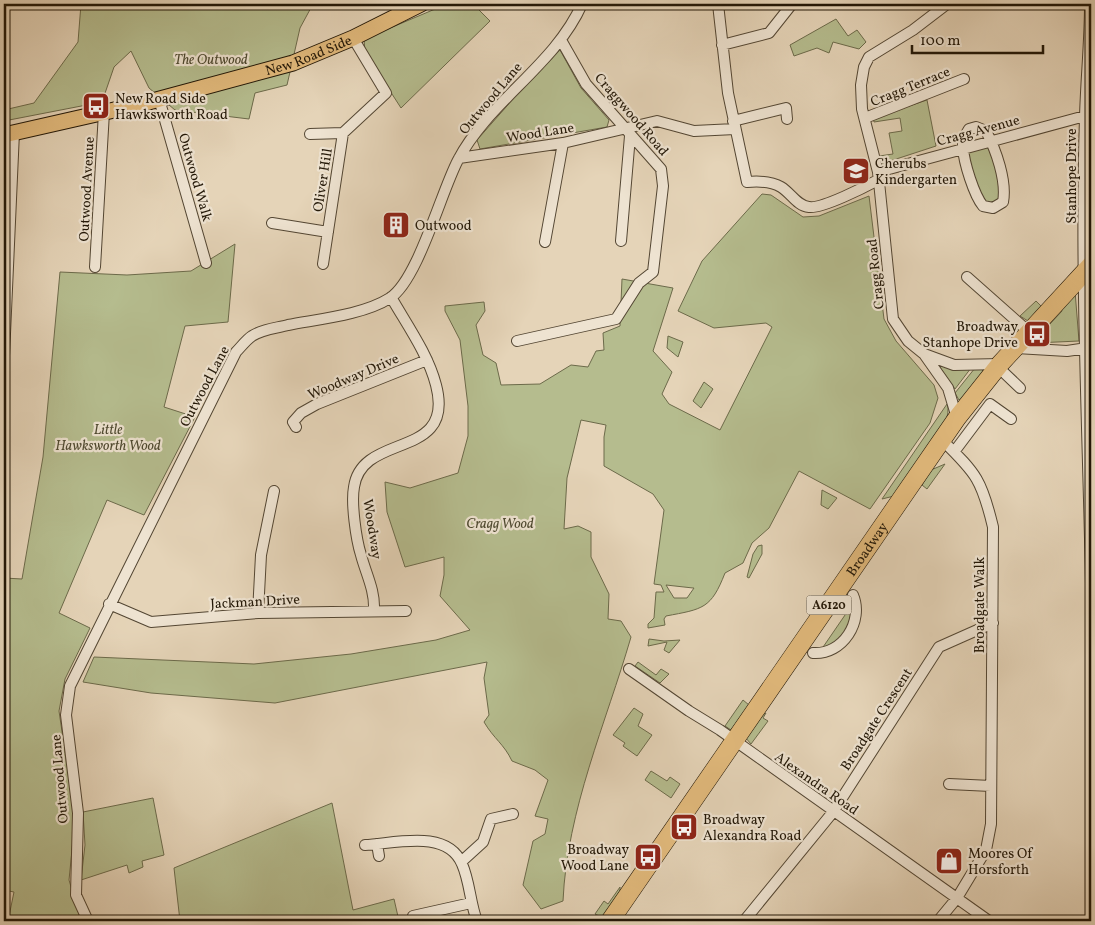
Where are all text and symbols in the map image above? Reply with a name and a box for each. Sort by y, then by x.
scale bar [912,22,1044,54]
street label: New Road Side [263,31,355,81]
text: 100 m [920,31,960,52]
park label: The Outwood [174,51,248,70]
street label: Outwood Lane [455,58,527,139]
street label: Cragg Terrace [868,63,953,112]
street label: Craggwood Road [590,69,672,161]
place label: New Road Side Hawksworth Road [115,90,228,125]
bus stop icon: New Road Side Hawksworth Road [81,91,111,121]
street label: Cragg Avenue [935,111,1022,152]
street label: Wood Lane [505,119,576,148]
street label: Stanhope Drive [1063,128,1082,224]
street label: Outwood Walk [173,131,216,224]
street label: Outwood Avenue [75,136,100,242]
street label: Oliver Hill [309,147,338,213]
place label: Cherubs Kindergarten [875,155,957,190]
school or university icon: Cherubs Kindergarten [841,156,871,186]
building icon: Outwood [381,210,411,240]
place label: Outwood [415,217,472,236]
street label: Cragg Road [863,238,890,310]
place label: Broadway Stanhope Drive [923,318,1018,353]
bus stop icon: Broadway Stanhope Drive [1022,319,1052,349]
street label: Outwood Lane [176,343,235,431]
street label: Woodway Drive [305,349,402,405]
park label: Little Hawksworth Wood [55,421,161,456]
street label: Woodway [357,498,386,561]
park label: Cragg Wood [466,515,534,534]
street label: Broadway [842,519,894,581]
street label: Broadgate Walk [971,556,990,653]
street label: Jackman Drive [210,591,301,614]
road number: A6120 [806,596,852,614]
street label: Broadgate Crescent [837,665,918,775]
street label: Outwood Lane [47,733,74,824]
street label: Alexandra Road [770,748,862,820]
place label: Broadway Alexandra Road [703,811,802,846]
bus stop icon: Broadway Alexandra Road [669,812,699,842]
place label: Broadway Wood Lane [561,841,629,876]
bus stop icon: Broadway Wood Lane [633,842,663,872]
place label: Moores Of Horsforth [968,845,1033,880]
shop icon: Moores Of Horsforth [934,846,964,876]

